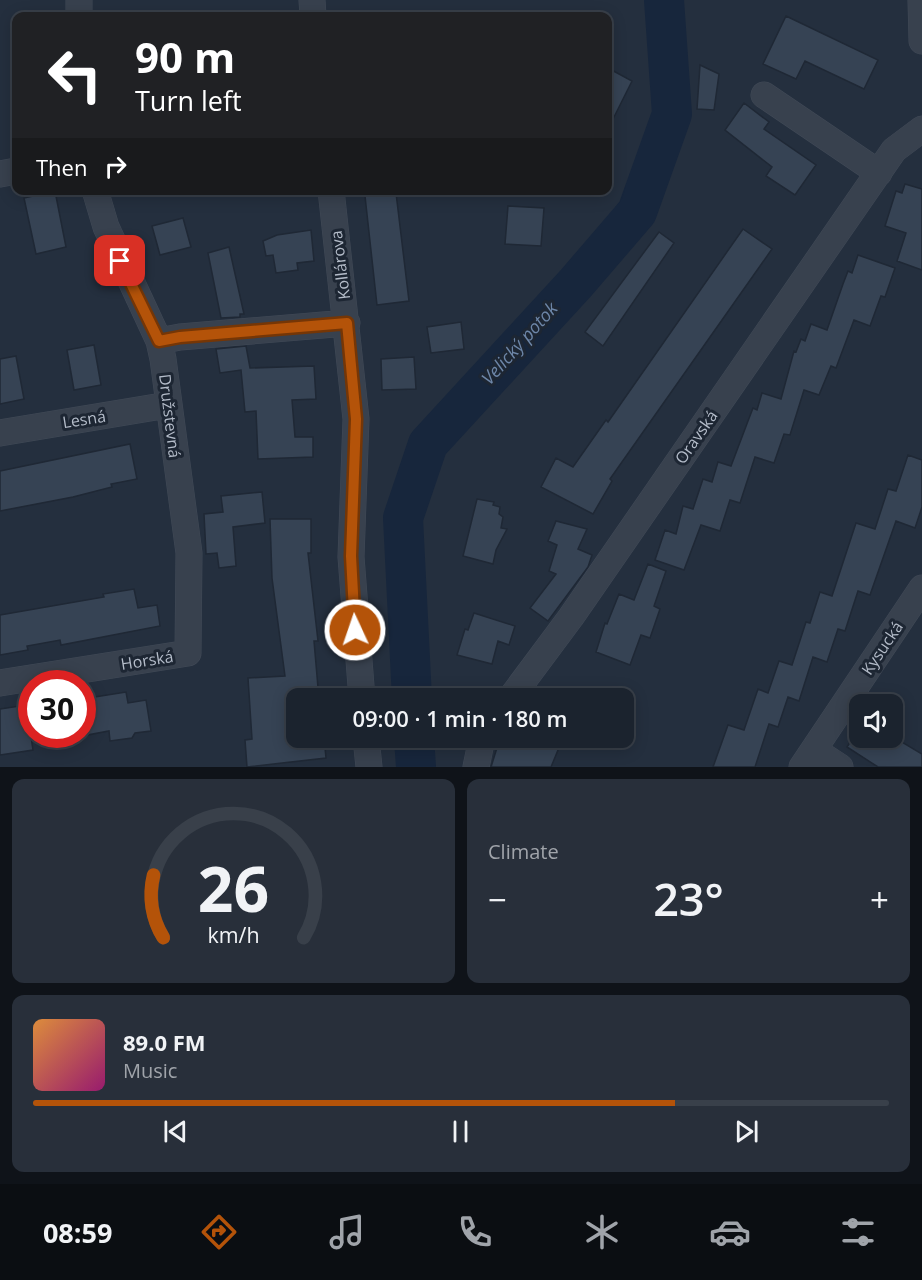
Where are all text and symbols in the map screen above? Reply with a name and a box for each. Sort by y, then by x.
text: 90 m [135,28,235,85]
icon: left [36,36,114,114]
text: Turn left [135,82,242,119]
icon: right [99,150,132,183]
text: Then [36,152,87,182]
street label: Kollárova [325,229,355,301]
pin [94,235,145,286]
icon: arrive [103,244,136,277]
water label: Velický potok [476,296,563,389]
street label: Družstevná [154,373,186,459]
street label: Lesná [61,405,107,433]
street label: Oravská [670,406,722,468]
position arrow [323,598,387,662]
street label: Kysucká [856,617,908,679]
street label: Horská [119,645,175,675]
speed limit sign: 30 [18,670,96,748]
map controls [849,694,903,748]
button: sound [849,694,903,748]
text: 09:00 · 1 min · 180 m [352,703,568,733]
text: Climate [488,838,559,865]
text: 26 [198,845,269,930]
text: 23° [653,868,724,929]
text: − [488,877,507,922]
text: + [870,877,889,922]
text: km/h [207,920,260,949]
text: 89.0 FM [123,1027,206,1057]
text: Music [123,1057,177,1084]
icon: previous [159,1115,192,1148]
icon: pause [444,1115,477,1148]
icon: next [730,1115,763,1148]
icon: directions [198,1211,240,1253]
icon: music [326,1211,368,1253]
icon: phone [454,1211,496,1253]
icon: climate [581,1211,623,1253]
icon: car [709,1211,751,1253]
icon: filters [837,1211,879,1253]
text: 08:59 [43,1214,112,1251]

